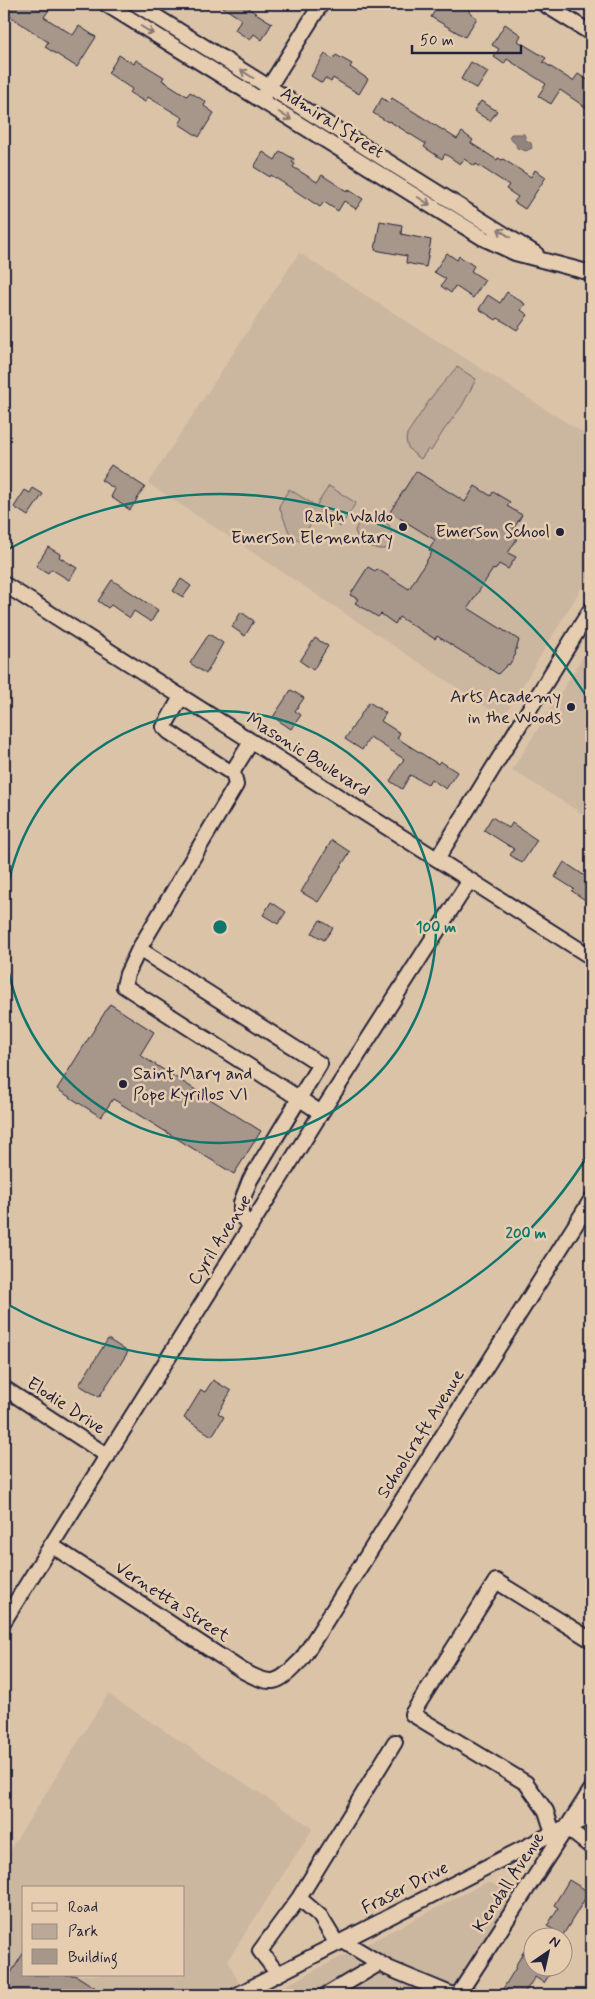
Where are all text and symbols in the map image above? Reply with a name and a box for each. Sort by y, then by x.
scale bar [412,22,521,54]
one-way arrow [140,25,154,35]
text: 50 m [420,31,454,51]
one-way arrow [241,69,255,79]
street label: Admiral Street [276,82,389,165]
one-way arrow [278,111,292,121]
one-way arrow [416,196,430,206]
one-way arrow [498,228,512,238]
place label: Ralph Waldo Emerson Elementary [231,505,393,550]
place label: Emerson School [435,520,550,544]
marker: Ralph Waldo Emerson Elementary [397,521,409,533]
marker: Emerson School [554,526,566,538]
place label: Arts Academy in the Woods [450,685,561,730]
marker: Arts Academy in the Woods [565,701,577,713]
street label: Masonic Boulevard [241,707,375,803]
centre of rings [211,918,229,936]
text: 100 m [416,918,456,938]
place label: Saint Mary and Pope Kyrillos VI [133,1062,252,1107]
marker: Saint Mary and Pope Kyrillos VI [117,1078,129,1090]
street label: Cyril Avenue [183,1190,257,1290]
text: 200 m [506,1224,547,1244]
street label: Schoolcraft Avenue [372,1365,471,1503]
street label: Elodie Drive [22,1372,110,1440]
street label: Vernetta Street [110,1556,234,1648]
street label: Kendall Avenue [467,1827,551,1937]
street label: Fraser Drive [357,1856,453,1920]
legend [22,1886,185,1976]
text: Road [68,1898,98,1918]
text: Park [68,1922,98,1942]
north arrow [522,1926,572,1976]
text: N [546,1932,564,1952]
text: Building [68,1948,118,1969]

